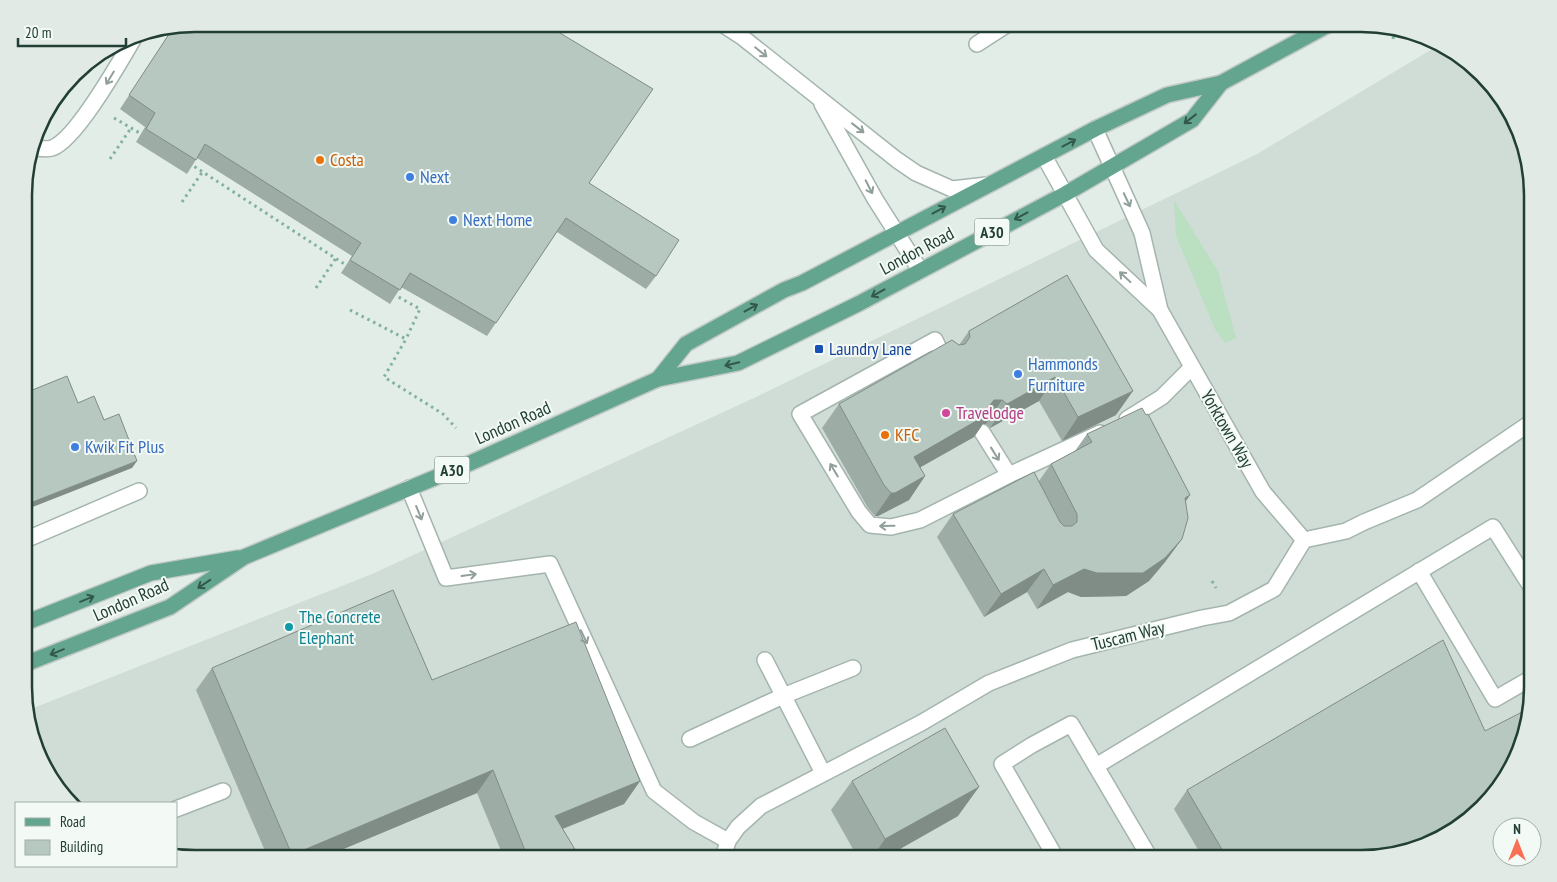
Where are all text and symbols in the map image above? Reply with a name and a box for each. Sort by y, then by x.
scale bar [18,15,125,47]
text: 20 m [25,23,51,42]
one-way arrow [755,47,768,58]
one-way arrow [104,70,114,84]
one-way arrow [1184,114,1197,125]
one-way arrow [851,123,864,134]
one-way arrow [1062,138,1077,148]
place label: Costa [330,148,364,171]
marker: Costa [314,154,326,166]
place label: Next [420,165,449,188]
marker: Next [404,171,416,183]
one-way arrow [864,179,874,194]
one-way arrow [1122,192,1132,207]
one-way arrow [931,205,946,214]
place label: Next Home [463,208,533,231]
one-way arrow [1015,212,1029,222]
marker: Next Home [447,214,459,226]
road number: A30 [974,218,1010,246]
street label: London Road [876,222,958,280]
one-way arrow [1118,271,1131,283]
one-way arrow [870,288,885,298]
one-way arrow [743,303,757,313]
place label: Laundry Lane [829,337,912,360]
marker: Laundry Lane [813,343,825,355]
place label: Hammonds Furniture [1028,352,1098,396]
one-way arrow [724,360,740,369]
marker: Hammonds Furniture [1012,368,1024,380]
street label: Yorktown Way [1196,386,1259,472]
street label: London Road [471,396,554,449]
place label: Travelodge [956,401,1024,424]
marker: Travelodge [940,407,952,419]
place label: KFC [895,423,920,446]
marker: KFC [879,429,891,441]
place label: Kwik Fit Plus [85,435,164,458]
marker: Kwik Fit Plus [69,441,81,453]
one-way arrow [991,446,1001,460]
road number: A30 [434,456,470,484]
one-way arrow [828,463,838,477]
one-way arrow [415,505,424,521]
one-way arrow [879,521,895,531]
one-way arrow [461,570,477,580]
street label: London Road [89,573,172,626]
one-way arrow [197,579,211,589]
one-way arrow [79,594,94,603]
place label: The Concrete Elephant [299,605,381,649]
street label: Tuscam Way [1089,615,1167,656]
marker: The Concrete Elephant [283,621,295,633]
one-way arrow [579,629,589,644]
one-way arrow [50,648,65,657]
legend [15,802,178,867]
text: Road [60,812,86,831]
north arrow [1492,817,1542,867]
text: N [1513,820,1521,838]
text: Building [60,837,103,856]

